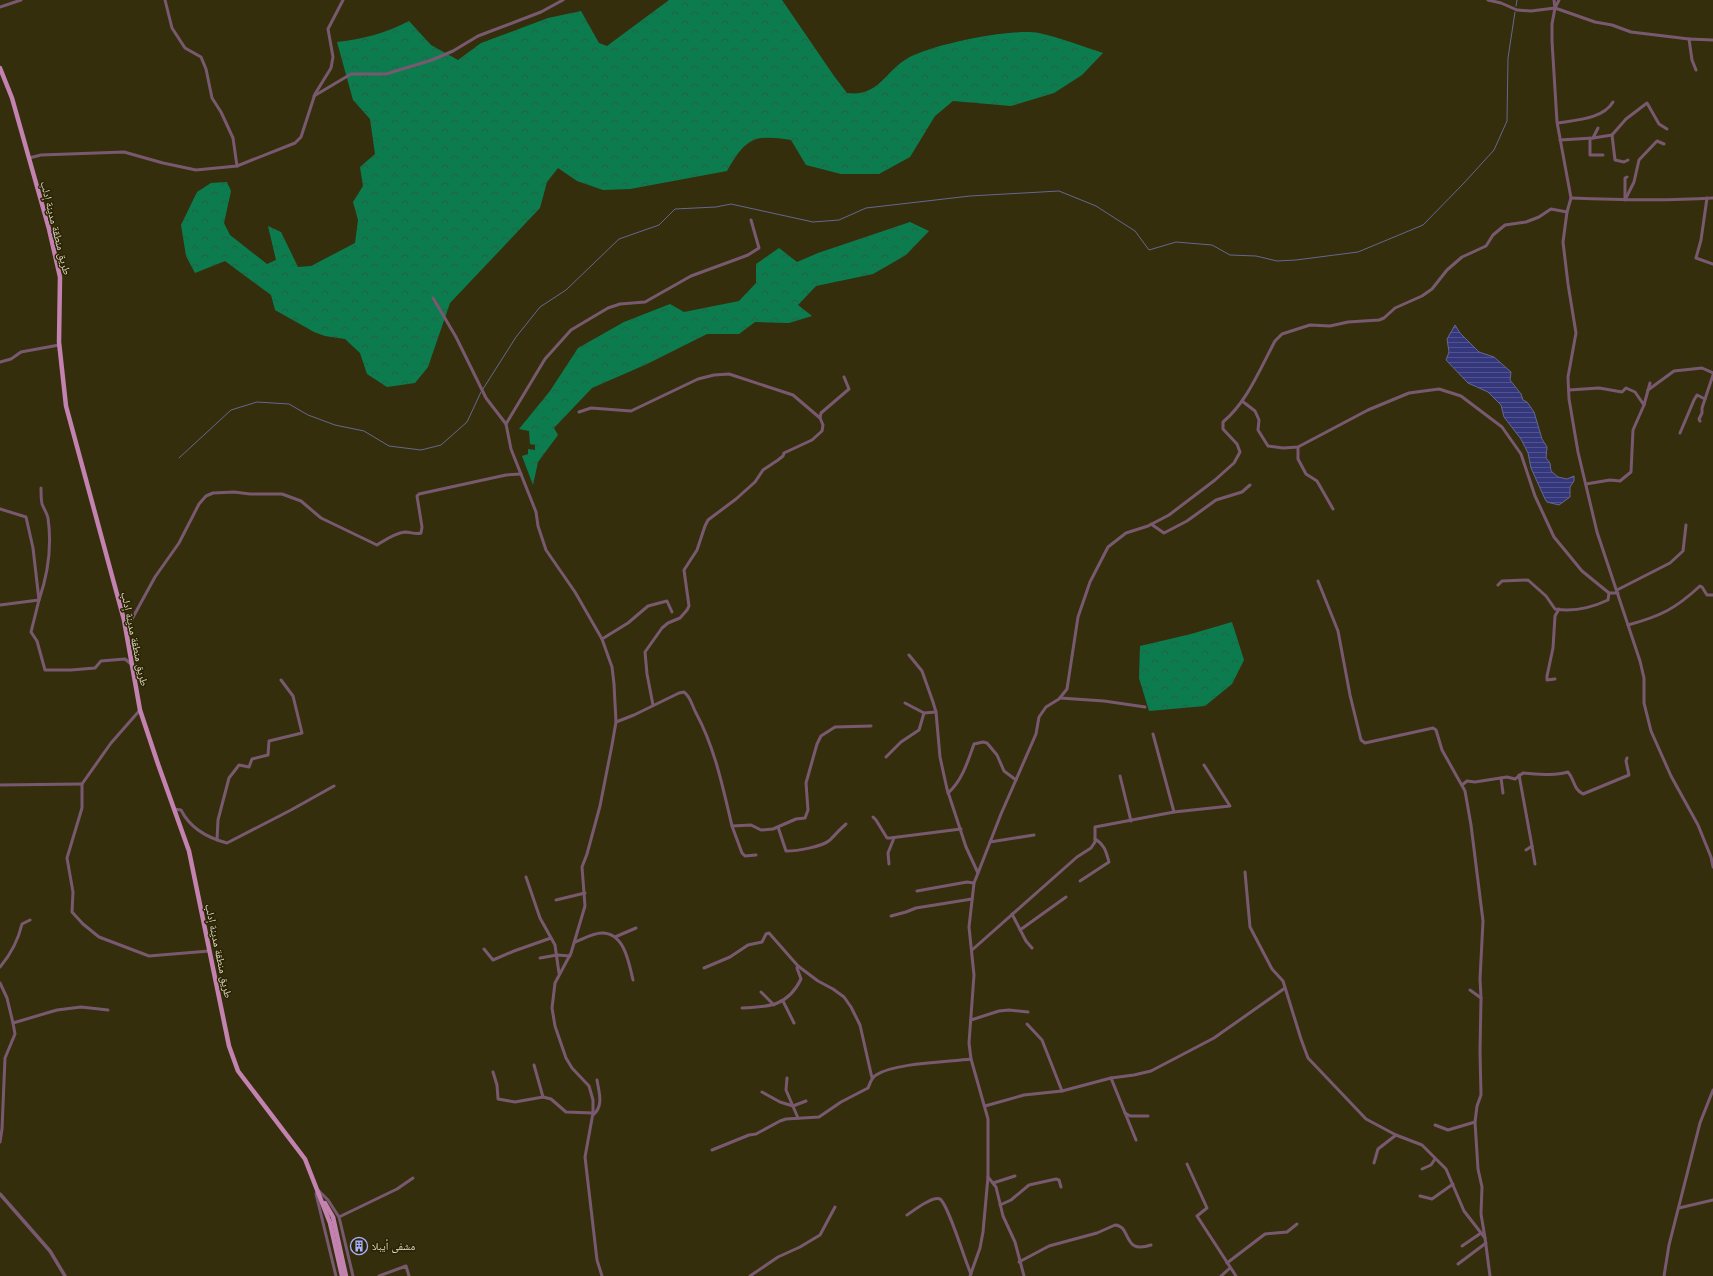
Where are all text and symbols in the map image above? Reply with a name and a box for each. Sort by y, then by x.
street label: طريق منطقة مدينة إدلب [37,180,73,276]
street label: طريق منطقة مدينة إدلب [118,591,151,688]
street label: طريق منطقة مدينة إدلب [202,903,235,1000]
building icon: مشفى أيبلا [349,1236,369,1256]
place label: مشفى أيبلا [372,1239,415,1253]

